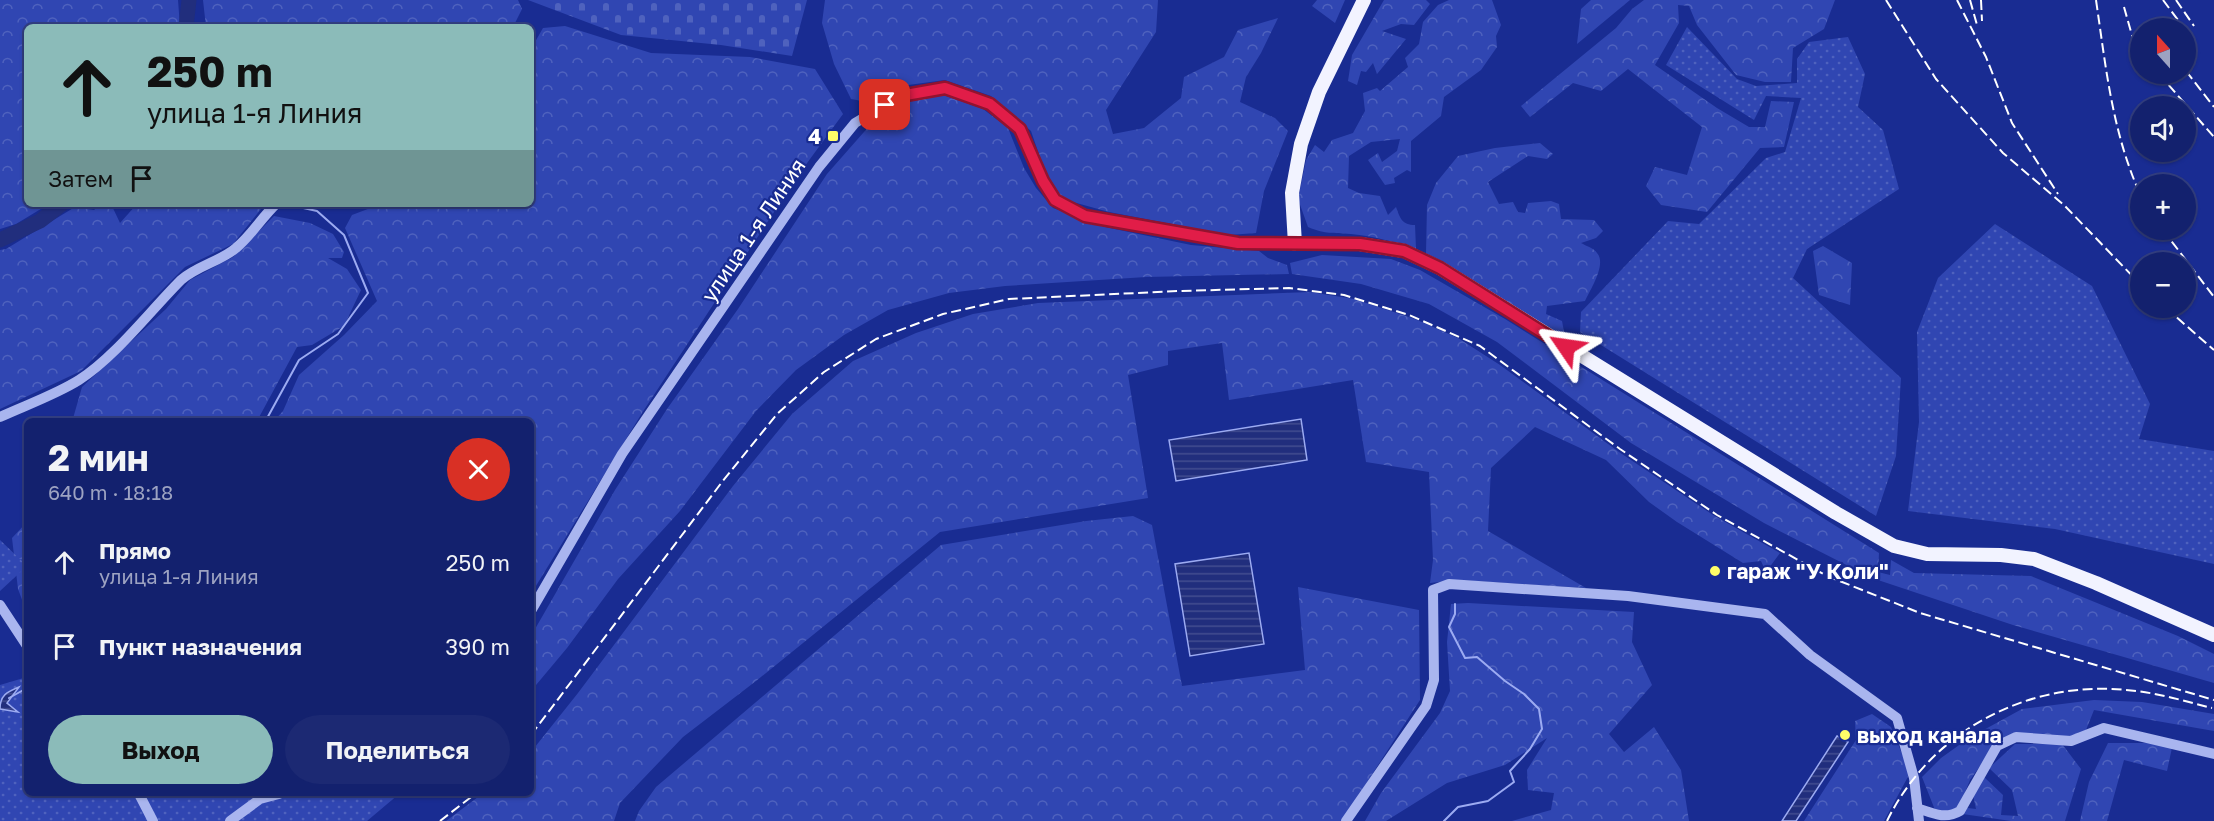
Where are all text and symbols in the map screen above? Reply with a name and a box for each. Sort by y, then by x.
north arrow [2130,18,2196,84]
map controls [2130,18,2196,318]
text: 250 m [147,46,273,96]
icon: ahead [48,48,126,126]
pin [859,79,910,130]
icon: arrive [868,88,901,121]
button: sound [2130,96,2196,162]
text: улица 1-я Линия [147,97,362,129]
place label: 4 [808,123,821,149]
marker: 4 [826,129,840,143]
street label: улица 1-я Линия [695,153,811,307]
icon: arrive [125,162,158,195]
text: Затем [48,165,113,192]
button: + [2130,174,2196,240]
button: − [2130,252,2196,318]
position arrow [1534,315,1598,379]
text: 2 мин [48,436,149,479]
button: close [447,438,510,501]
text: 640 m · 18:18 [48,480,173,504]
text: Прямо [99,537,171,564]
icon: ahead [48,546,81,579]
text: 250 m [446,549,510,576]
place label: гараж "У Коли" [1727,558,1889,584]
text: улица 1-я Линия [99,564,259,588]
marker: гараж "У Коли" [1708,564,1722,578]
icon: arrive [48,630,81,663]
text: Пункт назначения [99,633,302,660]
text: 390 m [445,633,510,660]
button: Выход [48,715,273,784]
button: Поделиться [285,715,510,784]
place label: выход канала [1857,722,2002,748]
marker: выход канала [1838,728,1852,742]

